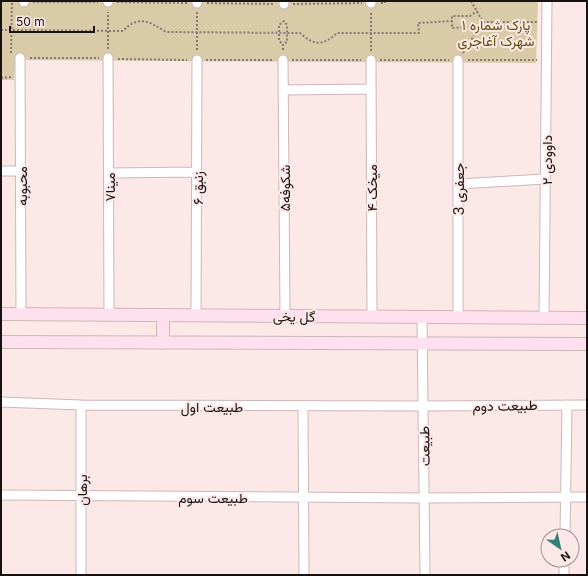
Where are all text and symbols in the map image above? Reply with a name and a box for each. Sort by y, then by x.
scale bar [10,8,94,34]
text: 50 m [16,14,45,29]
park label: پارک شماره ۱ شهرک آغاجری [457,16,535,50]
street label: داوودی ۲ [538,135,556,185]
street label: 3 جعفری [450,163,468,215]
street label: میخک ۴ [363,164,380,212]
street label: شکوفه۵ [276,165,294,211]
street label: محبوبه [13,166,31,206]
street label: زنبق ۶ [189,171,207,205]
street label: مینا۷ [101,172,118,202]
street label: گل یخی [273,307,315,326]
street label: طبیعت دوم [472,396,538,415]
street label: طبیعت اول [181,398,243,417]
street label: طبیعت [415,426,434,466]
street label: برهان [73,474,91,506]
street label: طبیعت سوم [178,489,248,507]
north arrow [540,528,580,568]
text: N [558,548,573,564]

